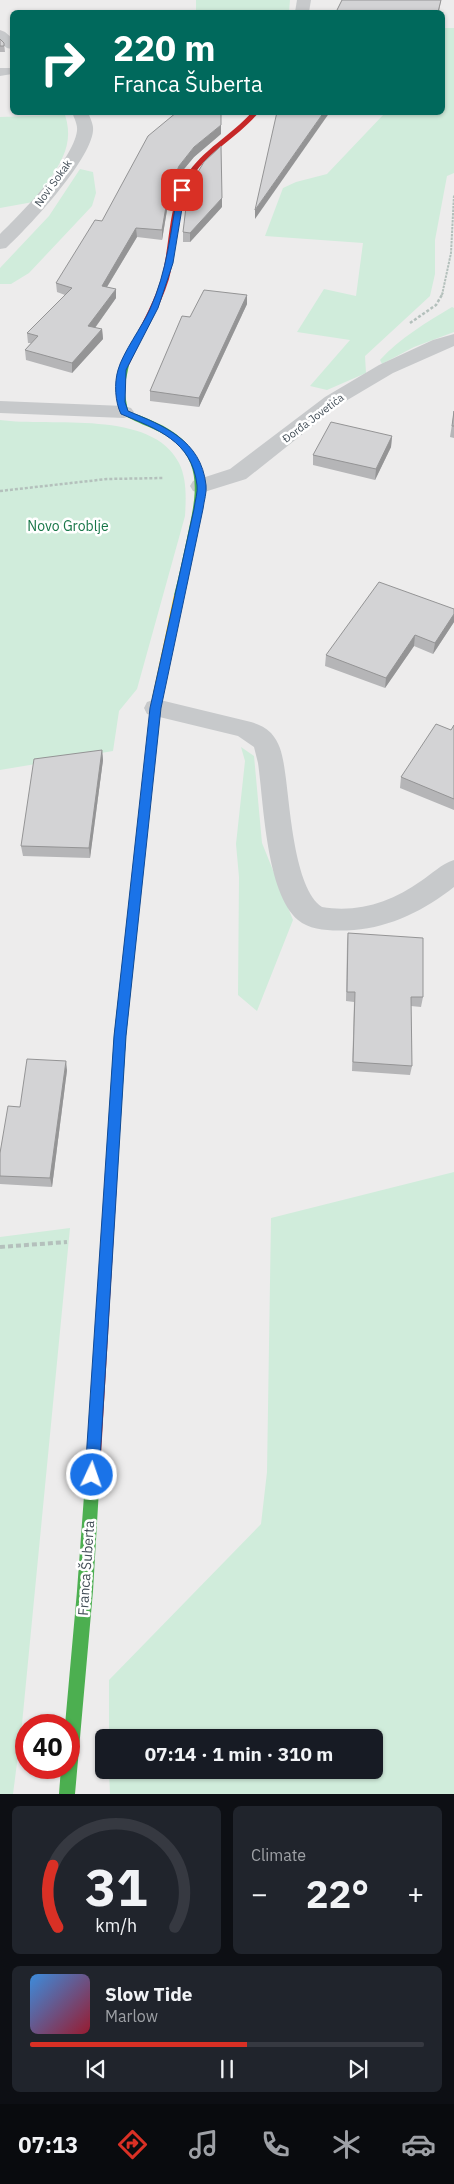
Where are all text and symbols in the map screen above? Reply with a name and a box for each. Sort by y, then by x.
text: 220 m [113,25,216,71]
icon: right [30,30,95,95]
text: Franca Šuberta [113,69,263,98]
street label: Novi Sokak [31,157,75,209]
pin [161,169,203,211]
icon: arrive [168,176,196,204]
street label: Đorđa Jovetića [279,390,347,446]
park label: Novo Groblje [27,517,109,535]
position arrow [65,1448,117,1500]
street label: Franca Šuberta [73,1519,98,1616]
speed limit sign: 40 [15,1714,80,1779]
text: 07:14 · 1 min · 310 m [145,1742,333,1766]
text: Climate [251,1845,306,1865]
text: 31 [85,1853,148,1920]
text: 22° [306,1869,369,1918]
text: − [251,1875,268,1912]
text: + [407,1875,424,1912]
text: km/h [96,1914,138,1937]
text: Slow Tide [105,1982,192,2006]
text: Marlow [105,2006,158,2026]
icon: previous [82,2055,110,2083]
icon: pause [213,2055,241,2083]
icon: next [344,2055,372,2083]
icon: directions [115,2127,150,2162]
icon: music [186,2127,221,2162]
icon: phone [258,2127,293,2162]
icon: climate [329,2127,364,2162]
icon: car [401,2127,436,2162]
text: 07:13 [18,2130,78,2159]

